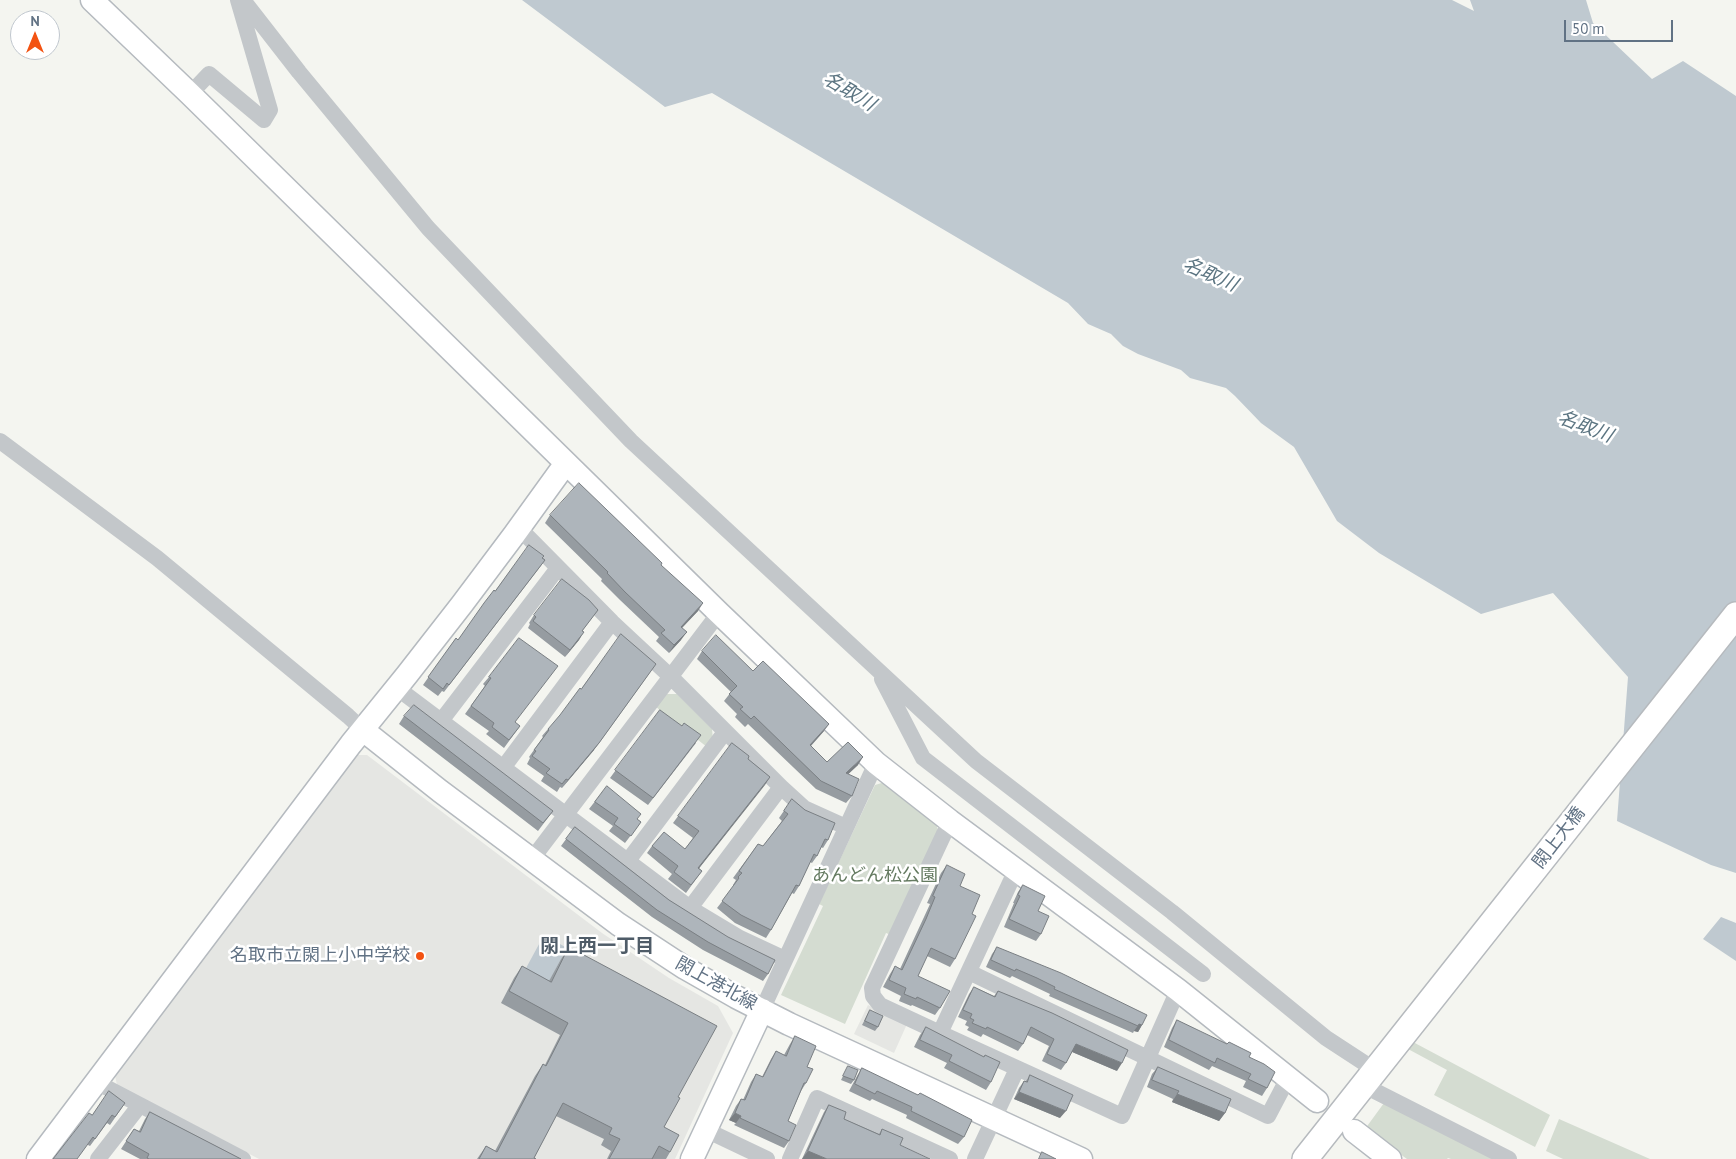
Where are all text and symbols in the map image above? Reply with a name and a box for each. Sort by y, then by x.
north arrow [10,10,60,60]
scale bar [1566,10,1675,42]
text: N [30,12,40,30]
text: 50 m [1572,19,1605,38]
water label: 名取川 [819,68,879,116]
water label: 名取川 [1179,253,1241,297]
water label: 名取川 [1554,406,1616,448]
street label: 閖上大橋 [1528,803,1590,873]
park label: あんどん松公園 [812,865,938,887]
district label: 閖上西一丁目 [540,936,654,958]
place label: 名取市立閖上小中学校 [230,945,410,967]
marker: 名取市立閖上小中学校 [414,950,426,962]
street label: 閖上港北線 [671,953,761,1015]

